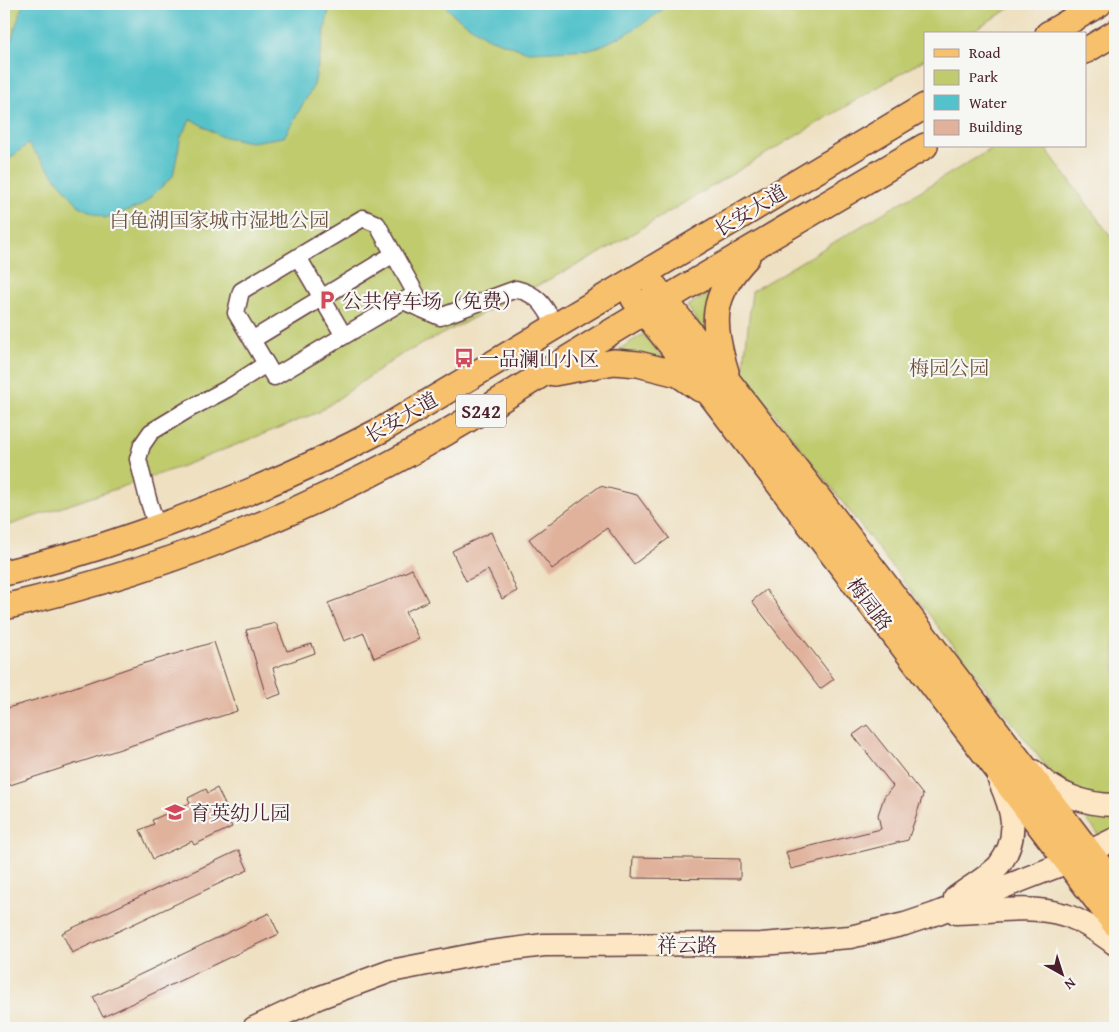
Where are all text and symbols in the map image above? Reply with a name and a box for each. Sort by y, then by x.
legend [924,32,1086,148]
text: Road [969,42,1000,63]
text: Park [969,66,998,87]
text: Water [969,92,1007,113]
text: Building [969,116,1023,137]
street label: 长安大道 [708,177,792,243]
park label: 白龟湖国家城市湿地公园 [109,205,329,234]
place label: 公共停车场（免费） [342,286,522,315]
parking icon: 公共停车场（免费） [316,289,338,311]
place label: 一品澜山小区 [479,344,599,373]
bus stop icon: 一品澜山小区 [453,347,475,369]
park label: 梅园公园 [909,353,989,382]
street label: 长安大道 [359,384,443,450]
road number: S242 [456,394,506,428]
street label: 梅园路 [840,571,900,637]
place label: 育英幼儿园 [190,798,290,827]
school or university icon: 育英幼儿园 [164,801,186,823]
street label: 祥云路 [657,930,717,959]
north arrow [1036,950,1086,1000]
text: N [1060,973,1080,995]

